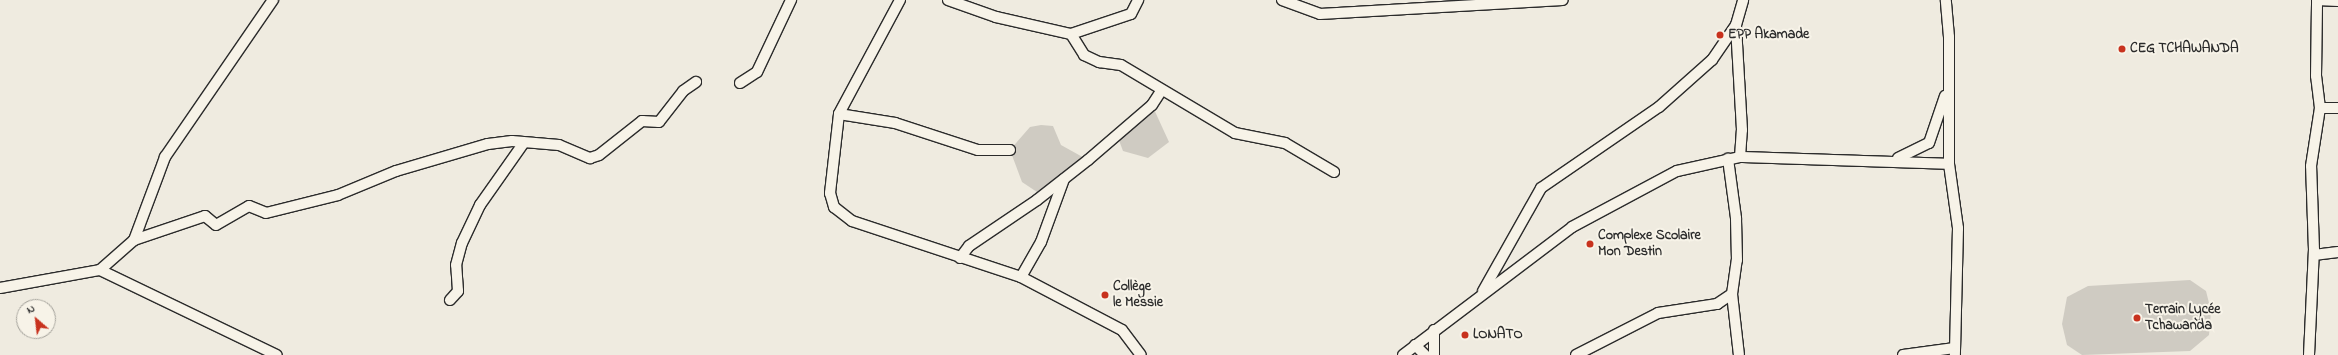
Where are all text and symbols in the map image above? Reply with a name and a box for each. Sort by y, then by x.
place label: EPP Akamade [1728,27,1809,43]
marker: EPP Akamade [1715,30,1725,40]
place label: CEG TCHAWANDA [2130,41,2239,57]
marker: CEG TCHAWANDA [2117,44,2127,54]
place label: Complexe Scolaire Mon Destin [1598,228,1701,260]
marker: Complexe Scolaire Mon Destin [1585,239,1595,249]
place label: Collège le Messie [1113,279,1163,312]
marker: Collège le Messie [1100,290,1110,300]
north arrow [16,299,56,339]
text: N [24,300,38,318]
place label: Terrain Lycée Tchawanda [2145,302,2221,334]
marker: Terrain Lycée Tchawanda [2132,313,2142,323]
place label: LONATO [1473,327,1523,343]
marker: LONATO [1460,330,1470,340]

